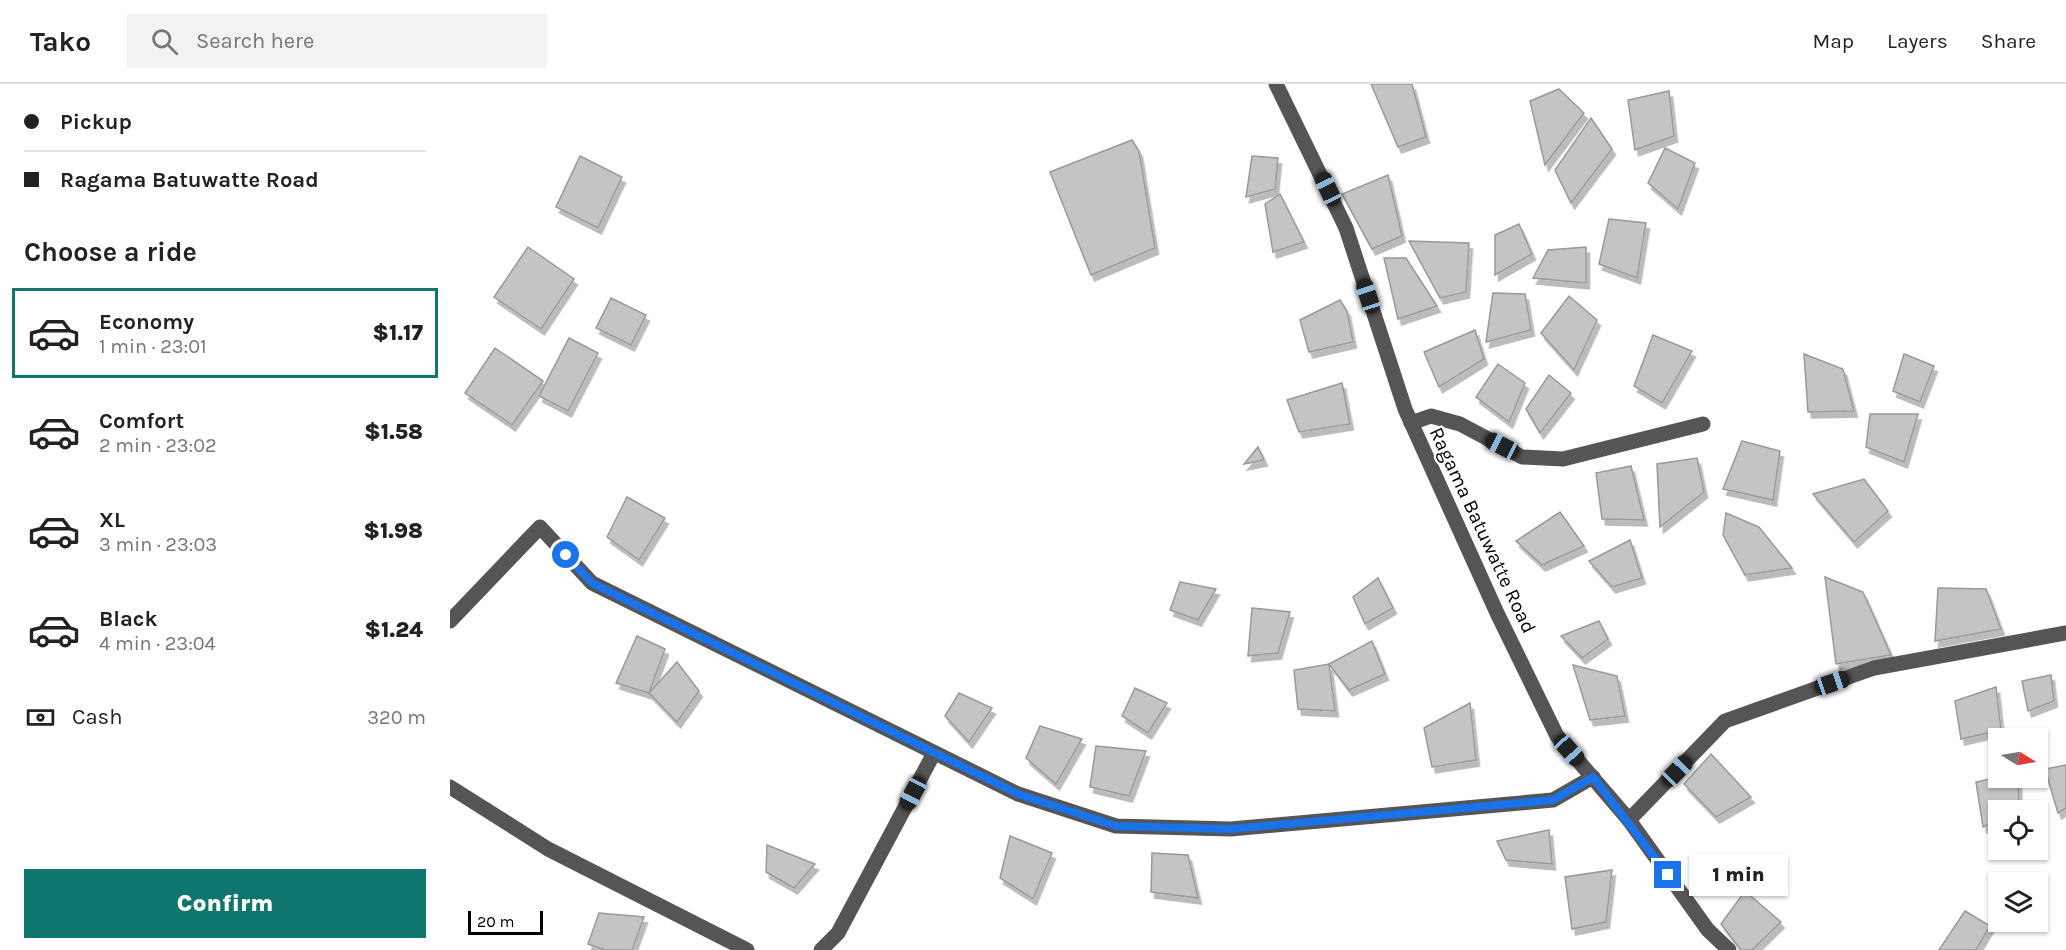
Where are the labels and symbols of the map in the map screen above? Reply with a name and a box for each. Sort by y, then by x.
car [1312,169,1344,209]
car [1354,276,1382,316]
street label: Ragama Batuwatte Road [1425,424,1540,637]
car [1482,430,1522,462]
route start [552,541,579,568]
car [1812,669,1852,697]
north arrow [1988,728,2048,788]
car [1550,731,1588,769]
car [1658,752,1696,790]
car [897,773,929,813]
callout: 1 min [1689,854,1788,896]
route end [1654,861,1681,888]
scale bar [468,908,543,936]

